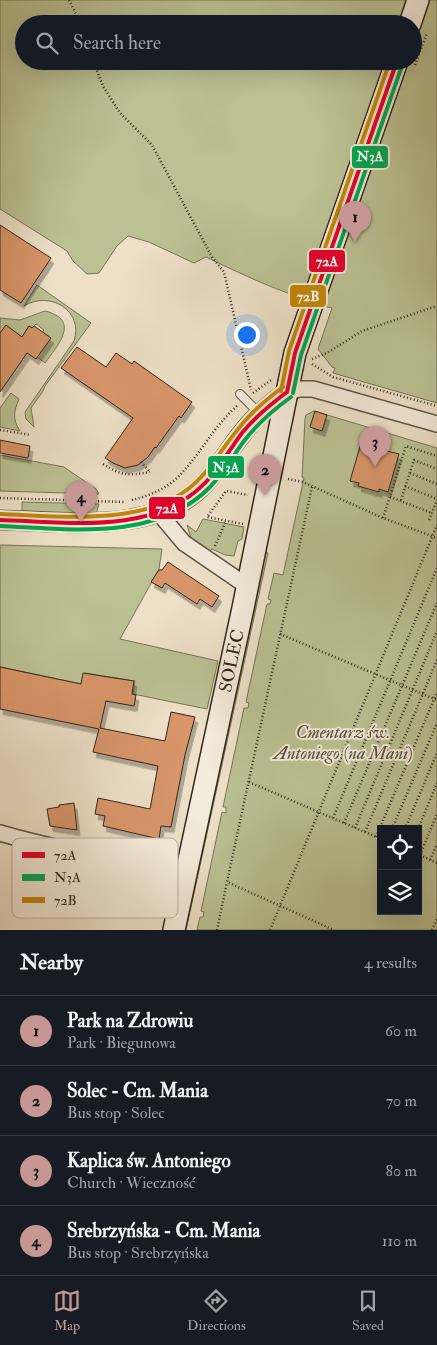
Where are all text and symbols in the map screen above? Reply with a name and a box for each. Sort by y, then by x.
search box [15,15,422,70]
icon: search [33,29,61,57]
text: Search here [73,31,161,55]
line badge: N3A [351,145,389,169]
text: N3A [356,148,384,165]
pin: 1 [339,201,371,242]
line badge: 72A [308,249,346,273]
text: 72A [316,253,338,270]
line badge: 72B [289,284,327,308]
text: 72B [297,288,319,305]
your location [234,322,260,348]
pin: 3 [359,426,391,467]
pin: 2 [249,454,281,495]
line badge: N3A [207,455,245,479]
text: N3A [212,459,240,476]
pin: 4 [65,481,97,522]
line badge: 72A [148,496,186,520]
text: 72A [156,500,178,517]
street label: SOLEC [214,627,250,695]
park label: Cmentarz św. Antoniego (na Mani) [272,721,413,765]
map controls [377,825,422,915]
button: locate [377,825,422,870]
legend [12,838,178,918]
text: 72A [54,847,77,864]
text: N3A [54,869,81,886]
button: layers [377,870,422,915]
text: 72B [54,892,77,909]
text: Nearby [20,949,83,976]
text: 4 results [364,953,417,973]
text: Park na Zdrowiu [67,1009,193,1033]
text: 1 [33,1021,39,1041]
text: 60 m [385,1021,417,1041]
text: Park · Biegunowa [67,1033,176,1053]
text: Solec - Cm. Mania [67,1079,208,1103]
text: 2 [32,1091,40,1111]
text: 70 m [386,1091,417,1111]
text: Bus stop · Solec [67,1103,165,1123]
text: Kaplica św. Antoniego [67,1149,231,1173]
text: 3 [33,1161,39,1181]
text: 80 m [386,1161,417,1181]
text: Church · Wieczność [67,1173,195,1193]
text: Srebrzyńska - Cm. Mania [67,1219,260,1243]
text: 4 [32,1231,40,1251]
text: 110 m [382,1231,417,1251]
text: Bus stop · Srebrzyńska [67,1243,209,1263]
tab: Map [53,1287,81,1334]
tab: Directions [187,1287,246,1334]
tab: Saved [352,1287,384,1334]

